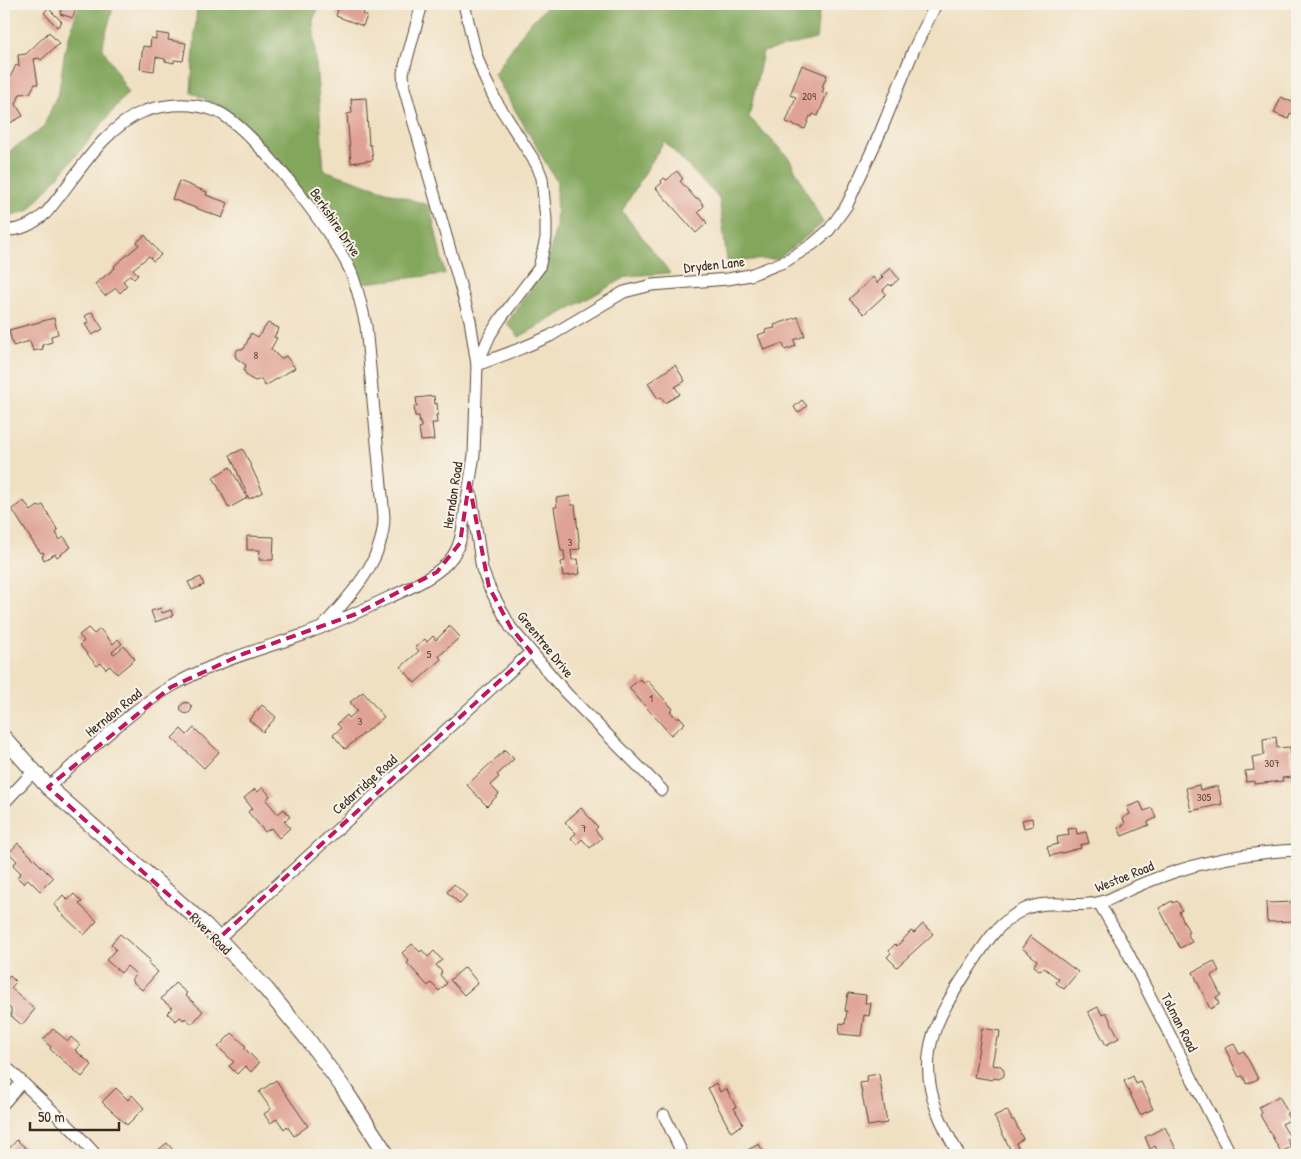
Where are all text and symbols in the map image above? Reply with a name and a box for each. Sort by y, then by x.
house number: 209 [802,89,816,103]
street label: Berkshire Drive [306,184,366,260]
street label: Dryden Lane [683,251,746,278]
house number: 8 [254,348,259,362]
street label: Herndon Road [437,460,467,530]
house number: 3 [568,535,573,549]
street label: Greentree Drive [513,607,579,682]
house number: 5 [427,647,432,661]
street label: Herndon Road [81,683,146,741]
house number: 1 [649,691,653,705]
house number: 3 [358,714,363,728]
street label: Cedarridge Road [327,749,402,819]
house number: 307 [1264,756,1280,770]
house number: 305 [1197,790,1212,804]
house number: 7 [581,821,587,835]
street label: Westoe Road [1092,855,1157,896]
street label: River Road [186,908,237,959]
street label: Tolman Road [1157,989,1203,1055]
scale bar [30,1099,119,1131]
text: 50 m [38,1106,65,1127]

